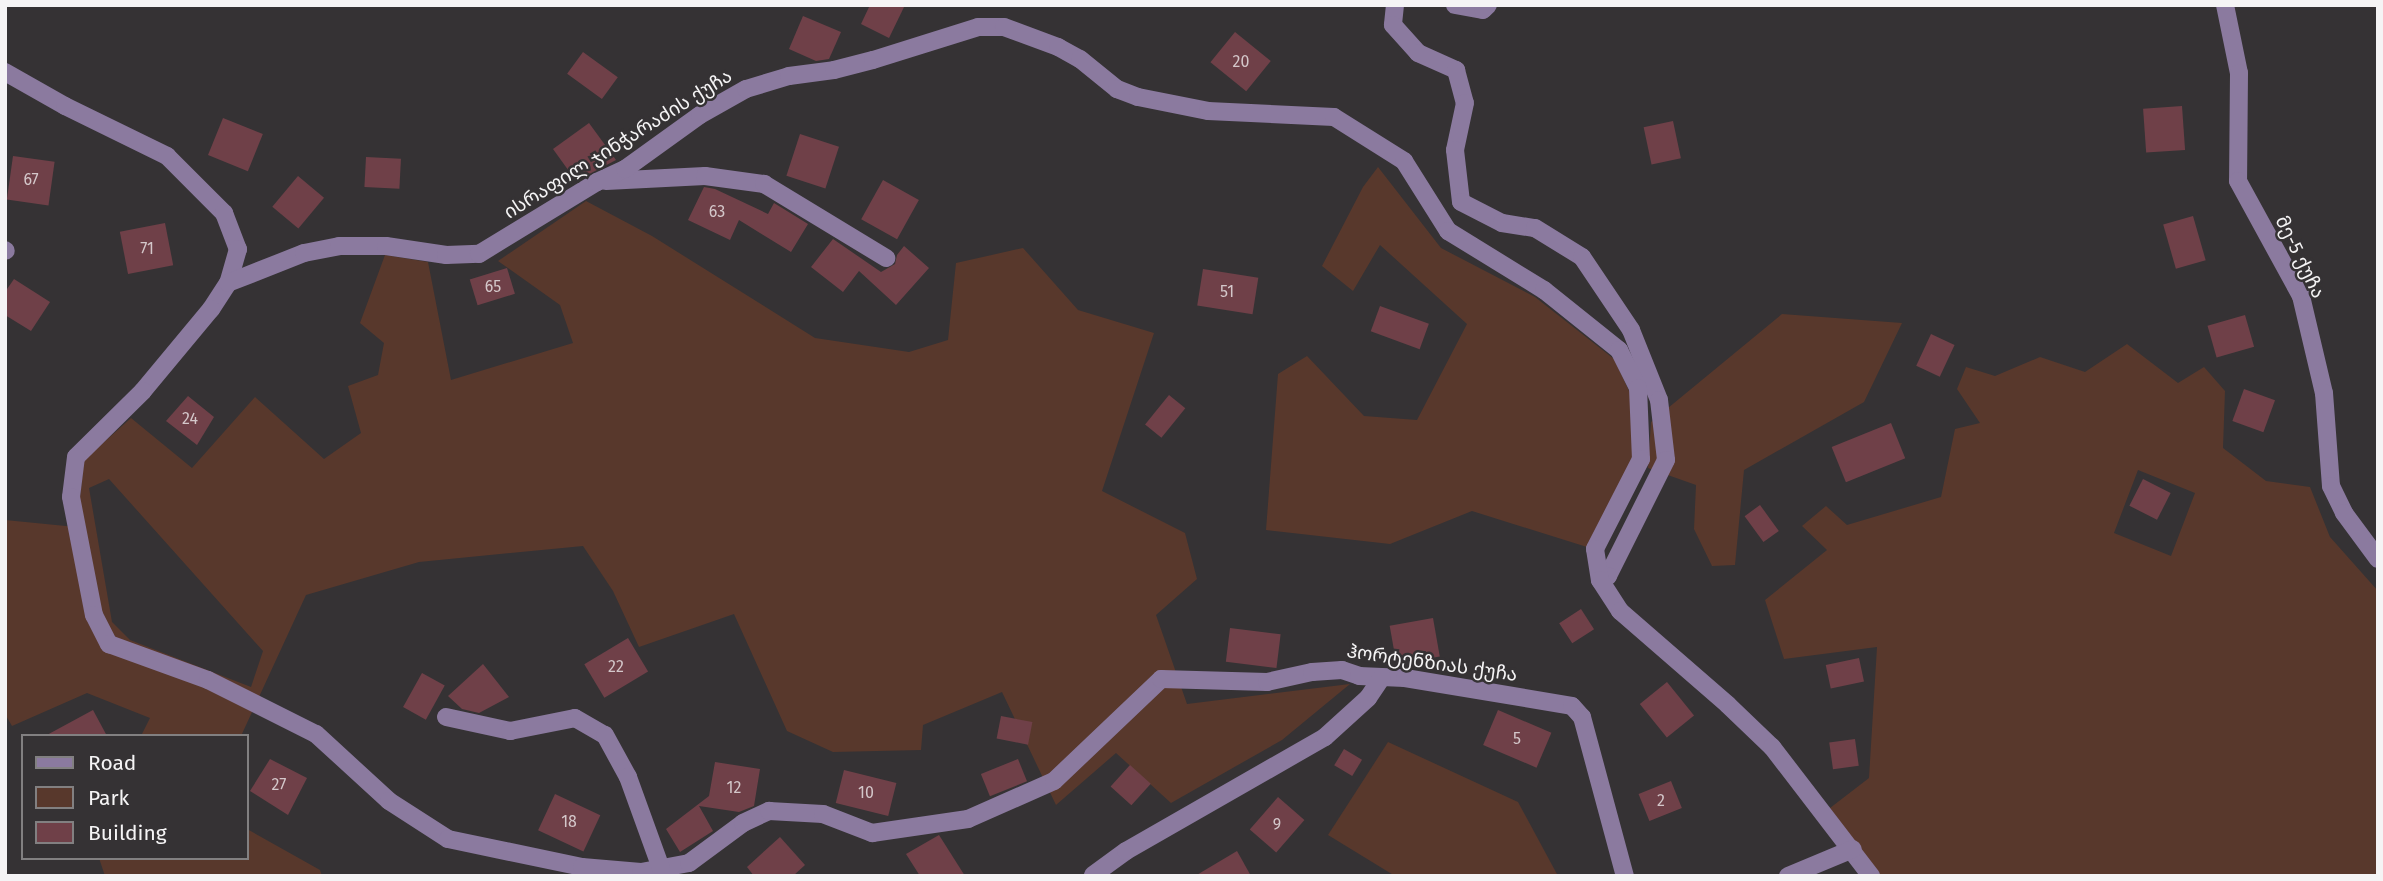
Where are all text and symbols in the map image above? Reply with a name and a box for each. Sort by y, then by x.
house number: 20 [1233,52,1249,72]
street label: ისრაფილ ჯინჭარაძის ქუჩა [500,64,736,224]
house number: 67 [23,170,39,190]
house number: 63 [709,202,725,222]
street label: მე-5 ქუჩა [2270,212,2330,302]
house number: 71 [140,239,154,259]
house number: 65 [485,277,501,297]
house number: 51 [1220,282,1234,302]
house number: 24 [182,409,198,429]
street label: ჰორტენზიას ქუჩა [1345,640,1519,686]
house number: 22 [608,657,624,677]
house number: 5 [1513,729,1521,749]
legend [21,734,248,860]
text: Road [88,750,136,776]
house number: 27 [272,775,286,795]
house number: 12 [727,778,741,798]
house number: 10 [858,783,874,803]
text: Park [88,785,129,811]
house number: 2 [1657,791,1665,811]
house number: 18 [561,812,577,832]
house number: 9 [1273,815,1281,835]
text: Building [88,820,167,846]

